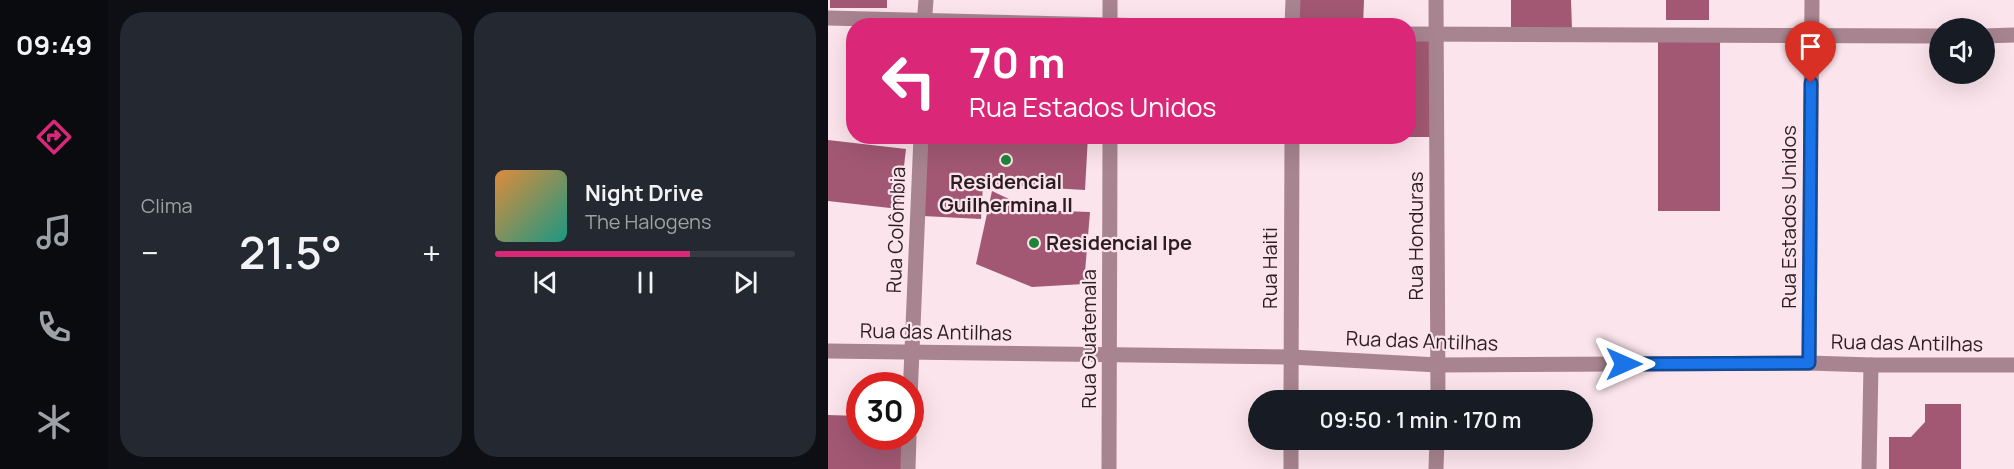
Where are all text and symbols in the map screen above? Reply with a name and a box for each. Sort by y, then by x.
map controls [1929,18,1995,84]
button: sound [1929,18,1995,84]
pin [1785,21,1836,83]
text: 09:49 [16,26,92,63]
icon: arrive [1794,30,1827,63]
text: 70 m [969,33,1065,91]
icon: left [870,42,948,120]
text: Rua Estados Unidos [969,88,1217,125]
icon: directions [33,116,75,158]
street label: Rua Estados Unidos [1775,125,1802,309]
marker: Residencial Guilhermina II [999,153,1013,167]
street label: Rua Colômbia [880,166,911,294]
place label: Residencial Guilhermina II [939,168,1073,218]
street label: Rua Honduras [1402,171,1429,301]
text: Night Drive [585,178,704,208]
text: Clima [141,192,193,219]
text: The Halogens [585,208,711,235]
icon: music [33,211,75,253]
text: 21.5° [239,221,342,283]
street label: Rua Haiti [1256,227,1283,309]
place label: Residencial Ipe [1046,229,1192,256]
text: − [141,230,159,275]
text: + [422,230,441,275]
marker: Residencial Ipe [1027,236,1041,250]
icon: previous [529,266,562,299]
icon: pause [629,266,662,299]
icon: next [729,266,762,299]
street label: Rua Guatemala [1075,269,1102,409]
icon: phone [33,306,75,348]
street label: Rua das Antilhas [860,317,1012,346]
street label: Rua das Antilhas [1345,324,1499,357]
street label: Rua das Antilhas [1831,328,1983,357]
position arrow [1592,332,1656,396]
speed limit sign: 30 [846,372,924,450]
icon: climate [33,401,75,443]
text: 09:50 · 1 min · 170 m [1320,405,1521,435]

